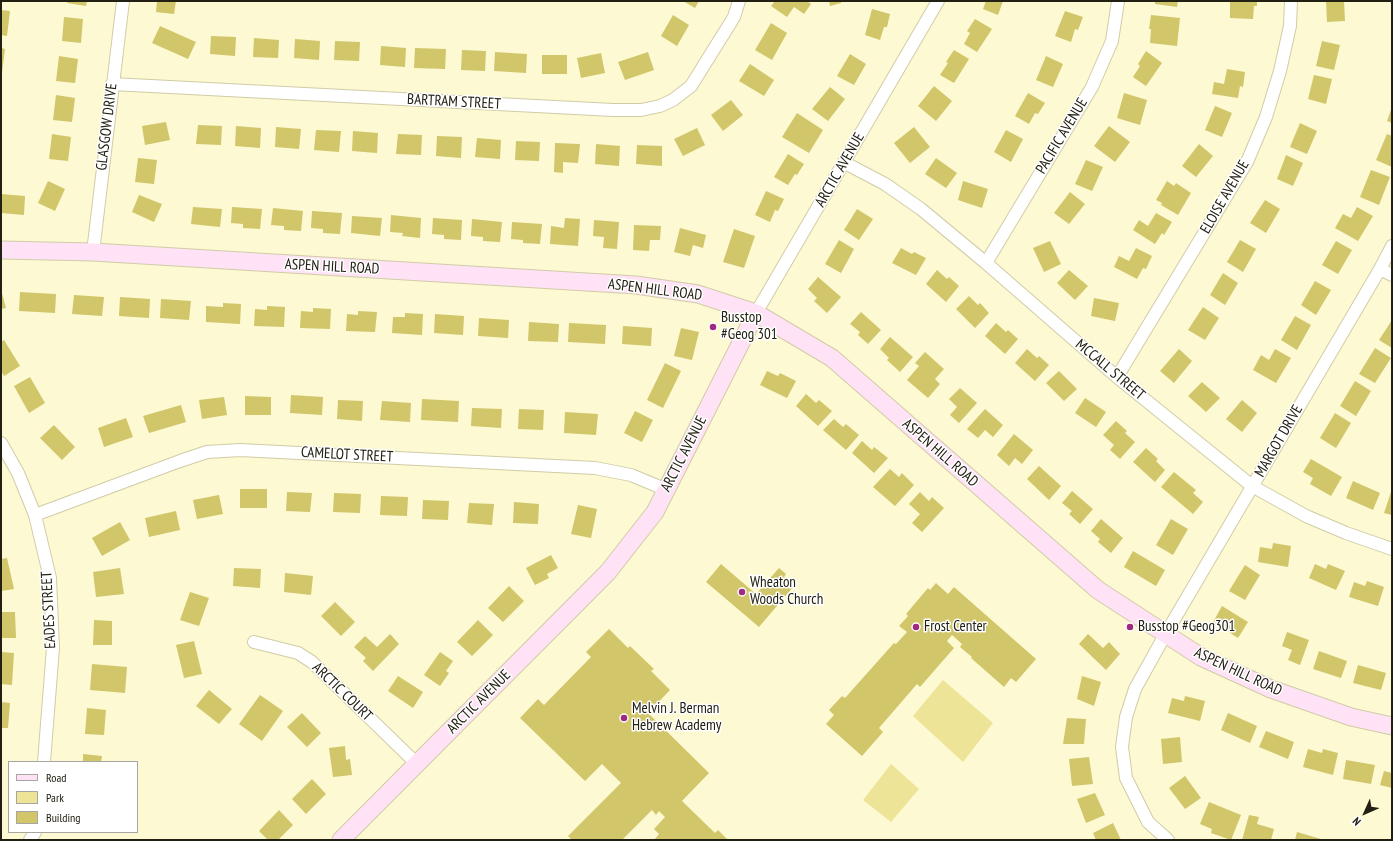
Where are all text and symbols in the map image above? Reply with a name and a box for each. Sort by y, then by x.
street label: GLASGOW DRIVE [93,82,121,172]
street label: BARTRAM STREET [407,91,501,113]
street label: PACIFIC AVENUE [1032,95,1092,177]
street label: ARCTIC AVENUE [811,130,869,210]
street label: ELOISE AVENUE [1197,157,1253,237]
street label: ASPEN HILL ROAD [284,256,380,278]
street label: ASPEN HILL ROAD [607,275,703,305]
place label: Busstop #Geog 301 [721,309,778,344]
marker: Busstop #Geog 301 [708,322,718,332]
street label: MCCALL STREET [1072,336,1148,404]
street label: MARGOT DRIVE [1251,402,1307,480]
street label: ARCTIC AVENUE [657,413,711,495]
street label: ASPEN HILL ROAD [898,415,982,491]
street label: CAMELOT STREET [300,444,394,466]
street label: EADES STREET [38,571,60,649]
place label: Wheaton Woods Church [750,574,823,609]
marker: Wheaton Woods Church [737,587,747,597]
place label: Frost Center [924,618,987,636]
place label: Busstop #Geog301 [1138,618,1235,636]
marker: Frost Center [911,622,921,632]
marker: Busstop #Geog301 [1125,622,1135,632]
street label: ASPEN HILL ROAD [1191,644,1285,700]
street label: ARCTIC COURT [308,659,376,725]
street label: ARCTIC AVENUE [443,666,515,738]
place label: Melvin J. Berman Hebrew Academy [632,700,721,735]
marker: Melvin J. Berman Hebrew Academy [619,713,629,723]
legend [8,761,138,833]
text: Road [46,770,66,785]
text: Park [46,790,64,805]
north arrow [1345,793,1385,833]
text: Building [46,810,81,825]
text: N [1349,814,1364,829]

